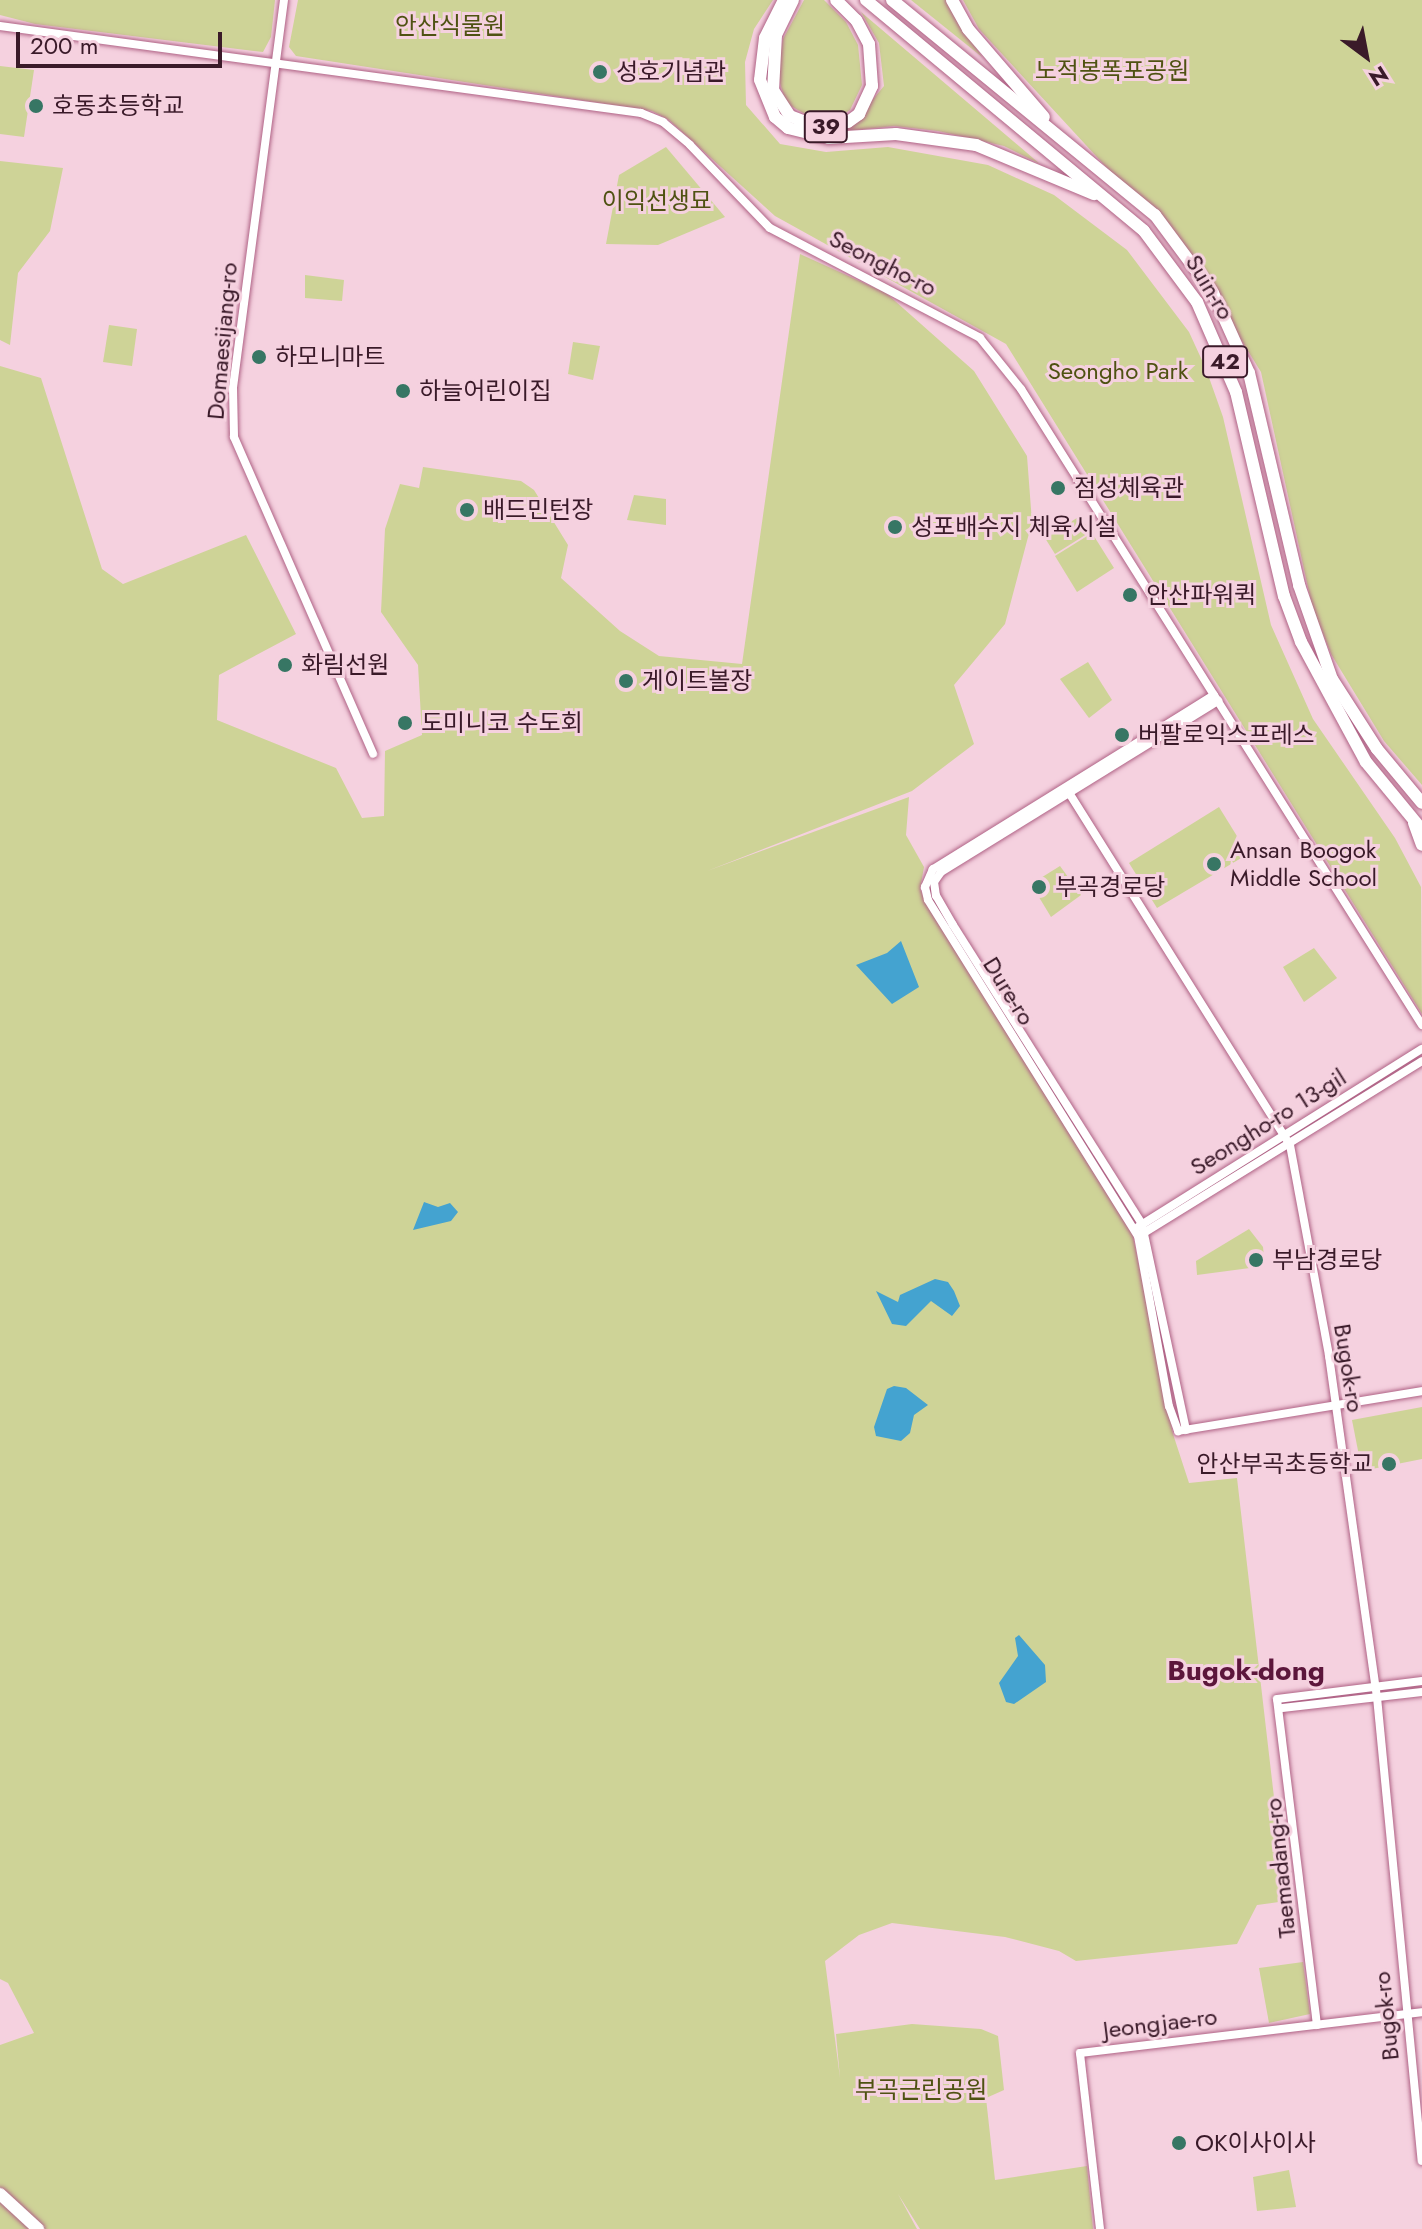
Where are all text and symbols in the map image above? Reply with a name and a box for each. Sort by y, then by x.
park label: 안산식물원 [395,12,505,40]
scale bar [20,16,226,66]
north arrow [1326,16,1406,96]
text: 200 m [30,28,98,63]
park label: 노적봉폭포공원 [1035,57,1189,85]
place label: 성호기념관 [616,58,726,86]
text: N [1363,58,1395,95]
marker: 성호기념관 [591,63,609,81]
place label: 호동초등학교 [52,92,184,120]
marker: 호동초등학교 [27,97,45,115]
road number: 39 [802,109,850,145]
park label: 이익선생묘 [602,187,712,215]
street label: Seongho-ro [825,224,941,302]
street label: Suin-ro [1179,249,1241,325]
street label: Domaesijang-ro [201,261,243,421]
place label: 하모니마트 [275,343,385,371]
road number: 42 [1201,344,1249,380]
marker: 하모니마트 [250,348,268,366]
park label: Seongho Park [1048,357,1188,385]
place label: 하늘어린이집 [419,377,551,405]
marker: 하늘어린이집 [394,382,412,400]
place label: 점성체육관 [1074,474,1184,502]
marker: 점성체육관 [1049,479,1067,497]
place label: 배드민턴장 [483,496,593,524]
marker: 배드민턴장 [458,501,476,519]
place label: 성포배수지 체육시설 [911,513,1117,541]
marker: 성포배수지 체육시설 [886,518,904,536]
place label: 안산파워퀵 [1146,581,1256,609]
marker: 안산파워퀵 [1121,586,1139,604]
place label: 화림선원 [301,651,389,679]
marker: 화림선원 [276,656,294,674]
place label: 게이트볼장 [642,667,752,695]
marker: 게이트볼장 [617,672,635,690]
place label: 도미니코 수도회 [421,709,583,737]
marker: 도미니코 수도회 [396,714,414,732]
place label: 버팔로익스프레스 [1138,721,1315,749]
marker: 버팔로익스프레스 [1113,726,1131,744]
place label: Ansan Boogok Middle School [1230,836,1377,892]
marker: Ansan Boogok Middle School [1205,855,1223,873]
place label: 부곡경로당 [1055,873,1165,901]
marker: 부곡경로당 [1030,878,1048,896]
street label: Dure-ro [977,951,1041,1031]
street label: Seongho-ro 13-gil [1185,1063,1351,1181]
place label: 부남경로당 [1272,1246,1382,1274]
marker: 부남경로당 [1247,1251,1265,1269]
street label: Bugok-ro [1328,1322,1370,1414]
place label: 안산부곡초등학교 [1196,1450,1373,1478]
marker: 안산부곡초등학교 [1380,1455,1398,1473]
district label: Bugok-dong [1167,1654,1325,1688]
street label: Taemadang-ro [1258,1797,1302,1939]
street label: Bugok-ro [1367,1970,1405,2062]
street label: Jeongjae-ro [1101,2002,1219,2044]
park label: 부곡근린공원 [855,2076,987,2104]
place label: OK이사이사 [1195,2129,1316,2157]
marker: OK이사이사 [1170,2134,1188,2152]

